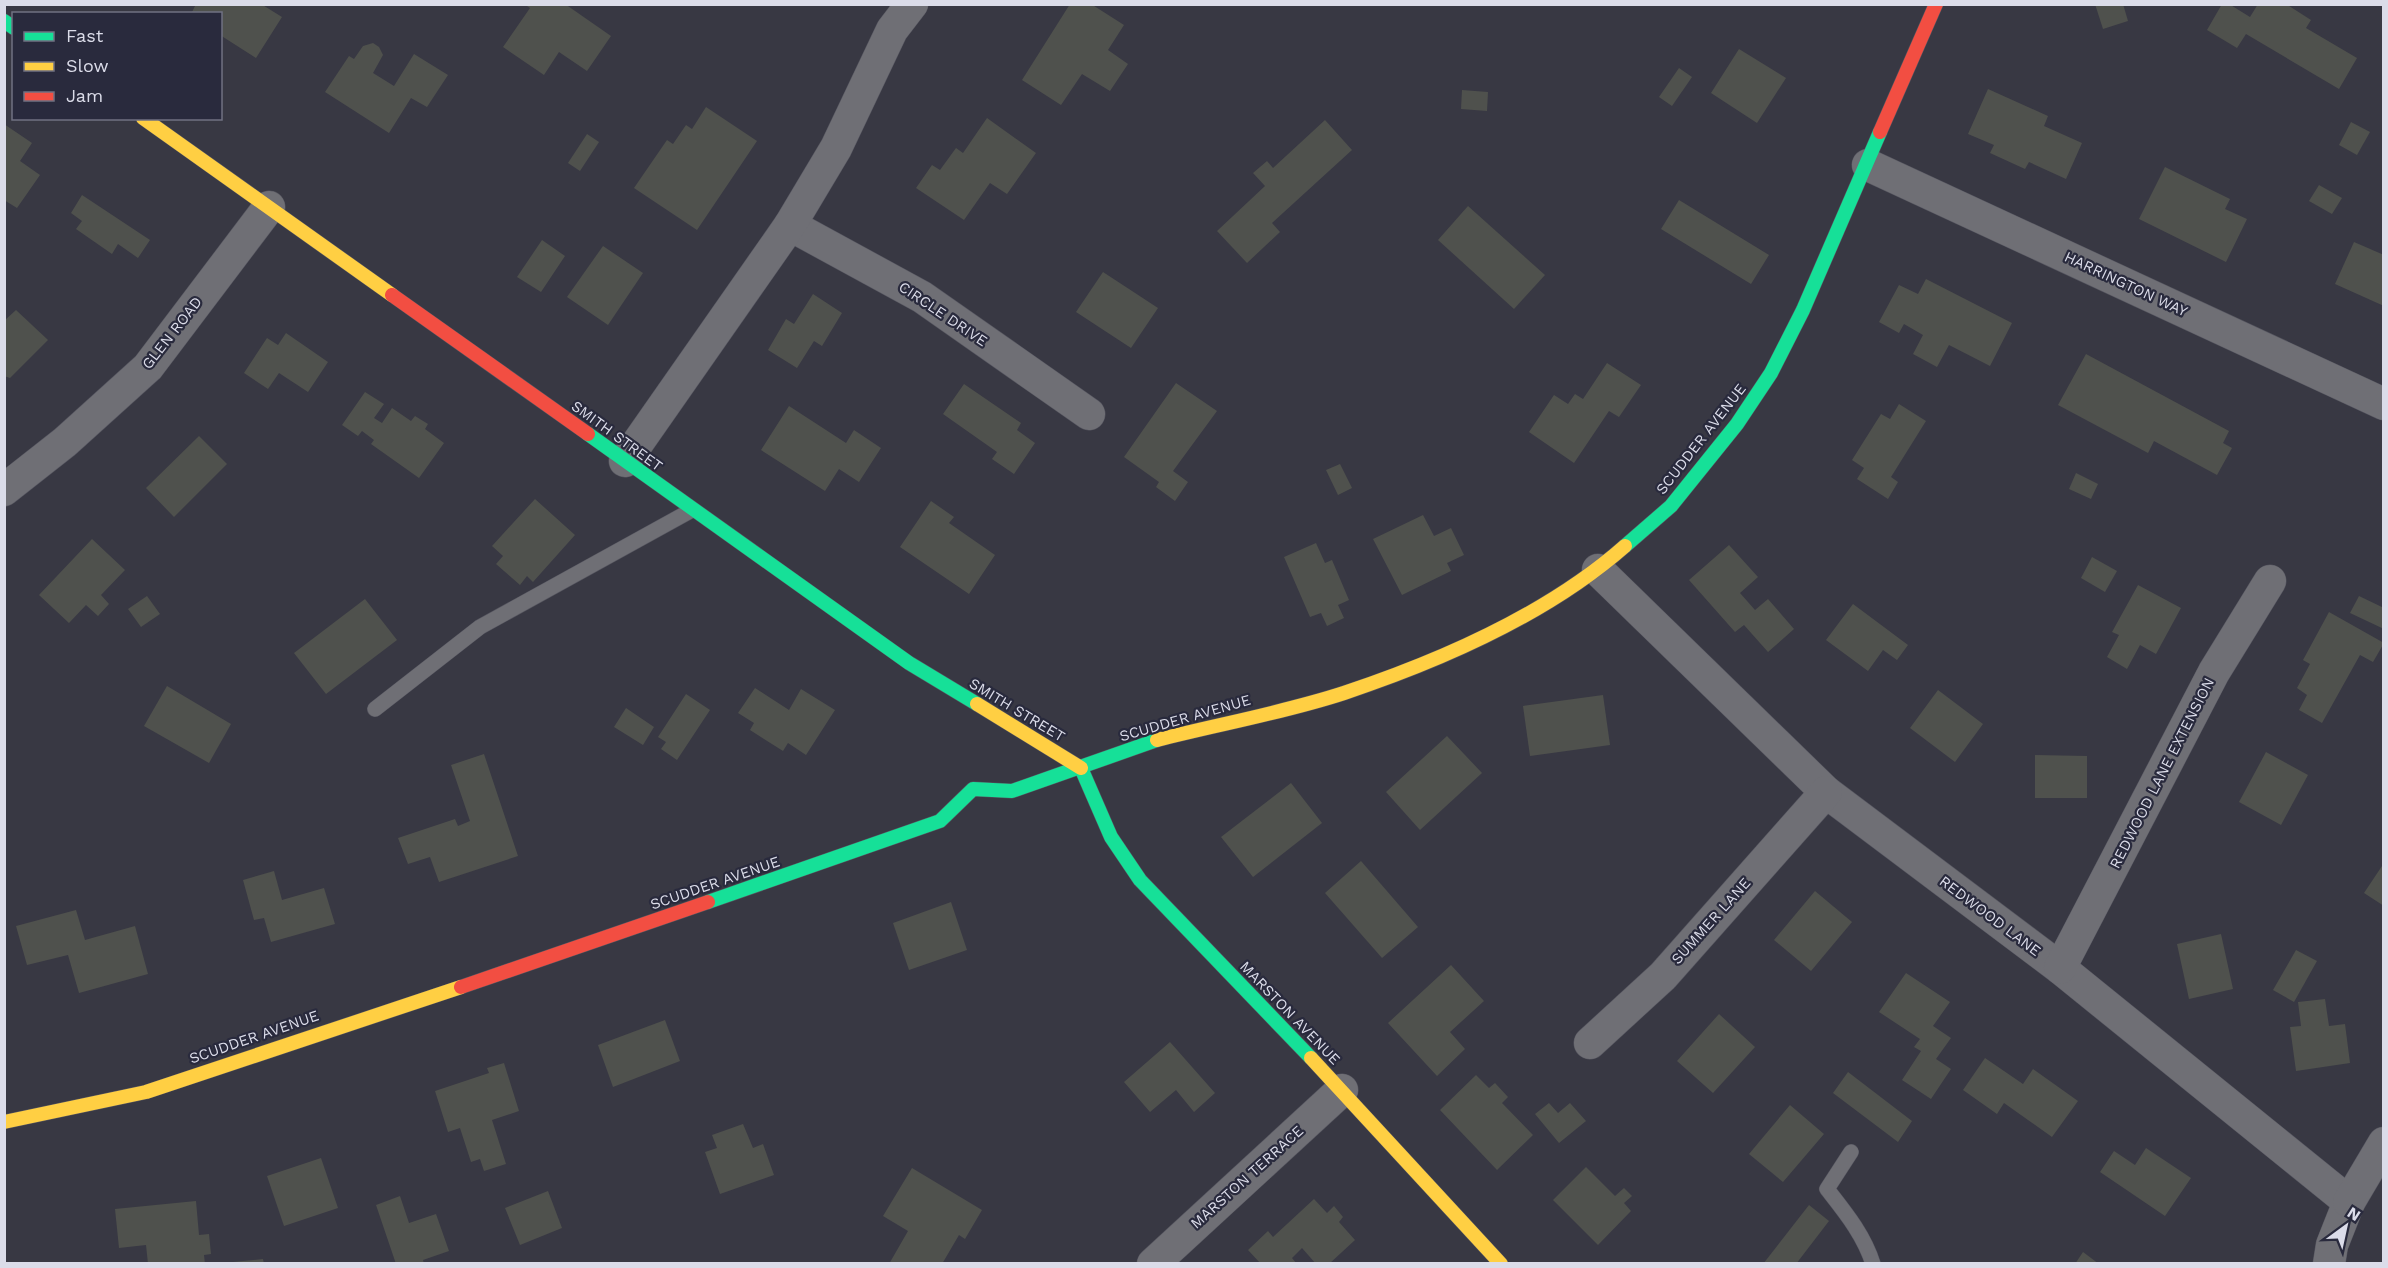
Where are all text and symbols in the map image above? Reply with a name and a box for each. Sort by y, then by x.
legend [12,12,222,120]
text: Fast [66,25,104,46]
text: Slow [66,55,109,76]
text: Jam [66,85,103,106]
street label: HARRINGTON WAY [2061,248,2191,321]
street label: CIRCLE DRIVE [895,278,991,350]
street label: GLEN ROAD [138,293,206,373]
street label: SCUDDER AVENUE [1652,380,1750,498]
street label: SMITH STREET [568,397,666,475]
street label: SMITH STREET [966,674,1068,746]
street label: REDWOOD LANE EXTENSION [2106,674,2218,872]
street label: SCUDDER AVENUE [1117,691,1253,745]
street label: SCUDDER AVENUE [648,852,782,914]
street label: REDWOOD LANE [1936,872,2044,960]
street label: SUMMER LANE [1668,874,1754,968]
street label: MARSTON AVENUE [1236,958,1344,1068]
street label: SCUDDER AVENUE [187,1006,321,1068]
street label: MARSTON TERRACE [1187,1122,1307,1232]
north arrow [2316,1196,2376,1256]
text: N [2344,1203,2364,1225]

